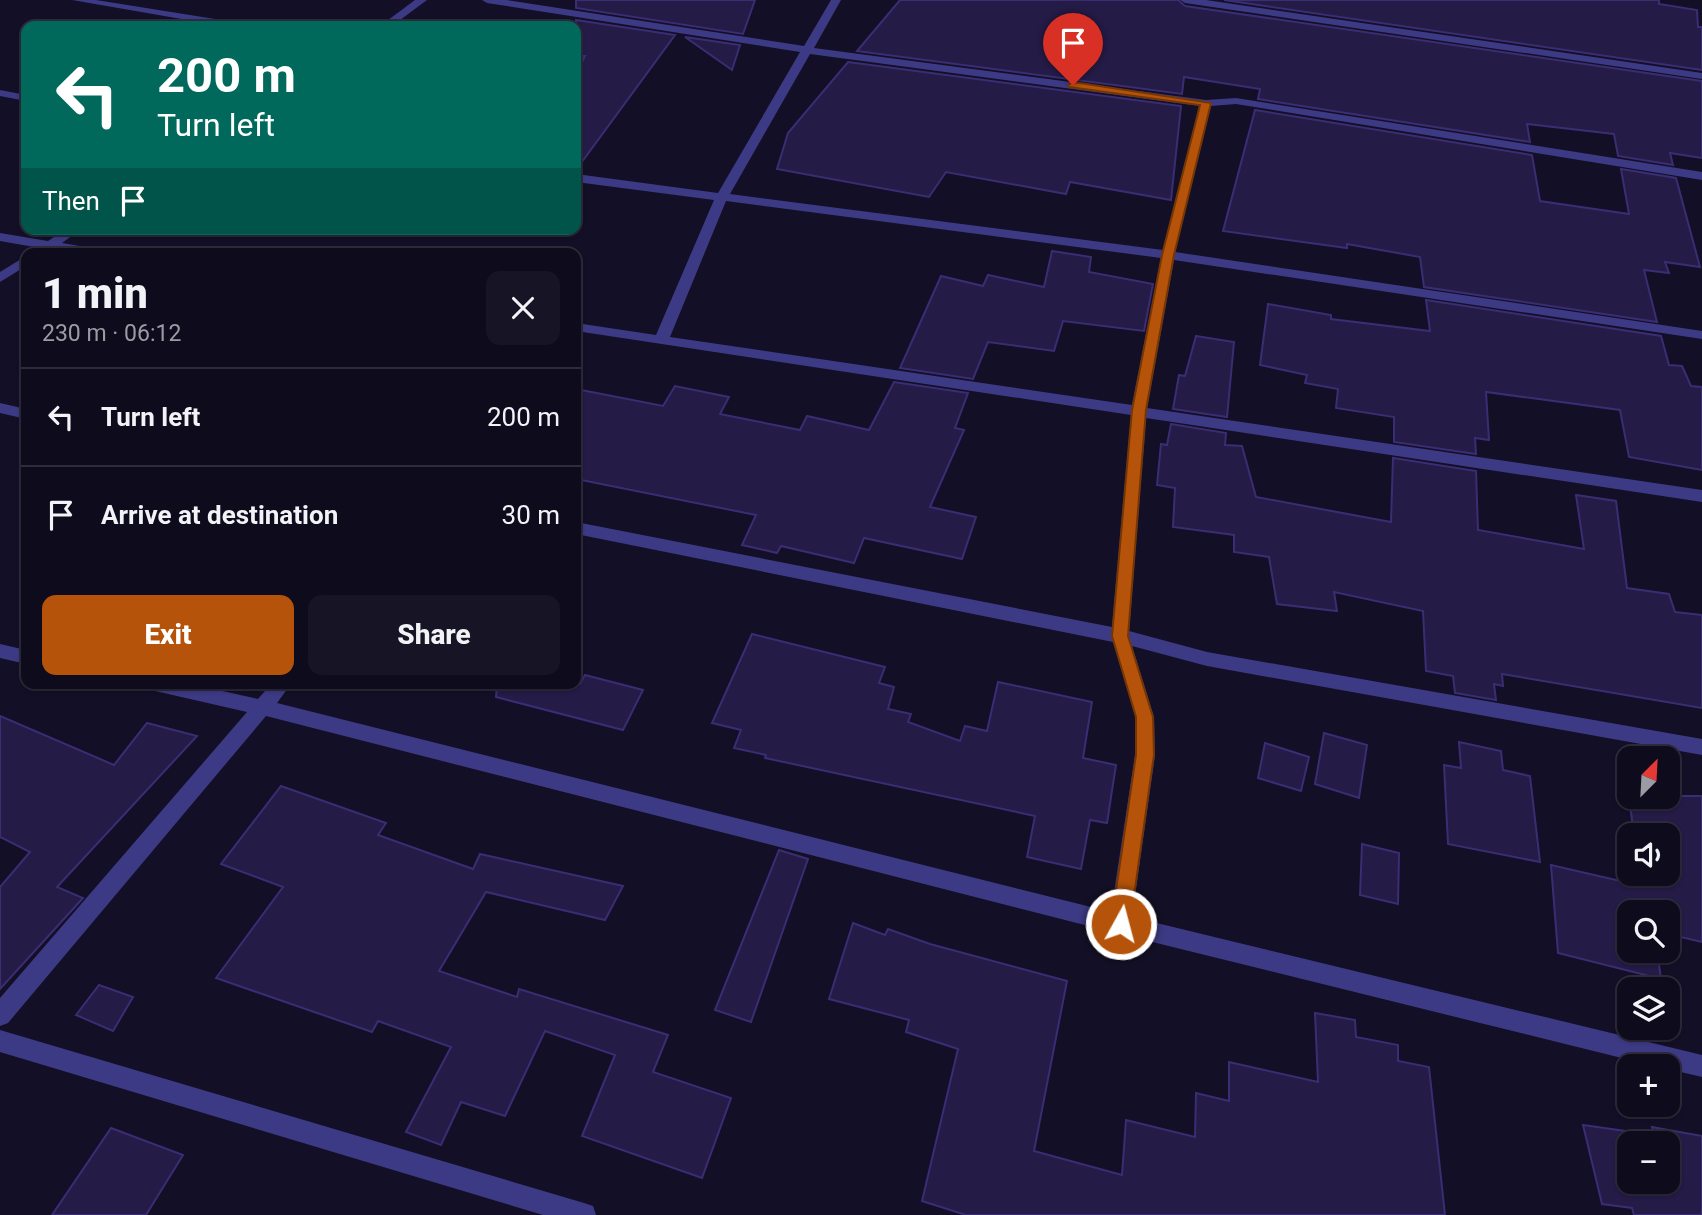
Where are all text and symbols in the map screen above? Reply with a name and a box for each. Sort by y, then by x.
pin [1043,13,1103,85]
icon: arrive [1054,24,1092,62]
text: 200 m [157,47,296,104]
icon: left [42,49,133,140]
text: Turn left [157,106,275,144]
icon: arrive [114,182,152,220]
text: Then [42,186,100,216]
text: 1 min [42,269,148,318]
button: close [486,271,560,345]
text: 230 m · 06:12 [42,320,181,347]
icon: left [42,398,80,436]
text: Turn left [101,402,200,432]
text: 200 m [487,402,560,432]
icon: arrive [42,496,80,534]
text: Arrive at destination [101,500,338,530]
text: 30 m [502,500,560,530]
button: Exit [42,595,294,675]
button: Share [308,595,560,675]
north arrow [1617,746,1680,808]
map controls [1617,746,1680,1194]
button: sound [1617,823,1680,886]
position arrow [1084,887,1158,961]
button: search [1617,900,1680,963]
button: layers [1617,977,1680,1040]
button: + [1617,1054,1680,1117]
button: − [1617,1131,1680,1194]

